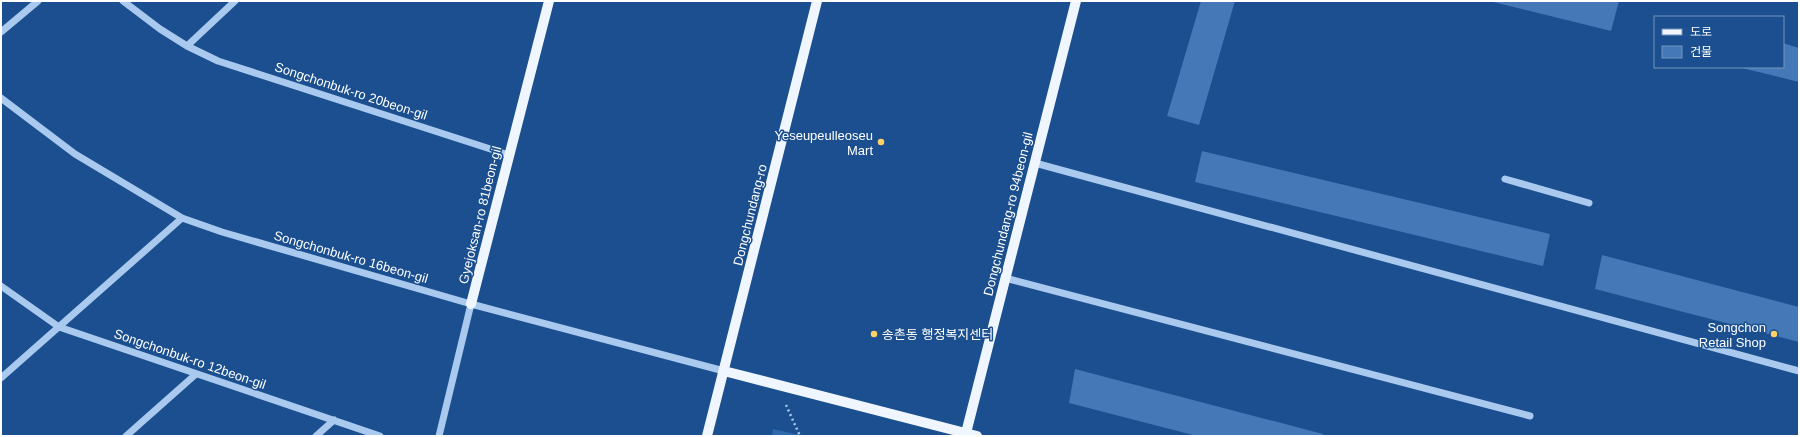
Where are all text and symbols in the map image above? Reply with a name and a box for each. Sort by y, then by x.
legend [1654,16,1784,68]
text: 도로 [1690,25,1712,39]
text: 건물 [1690,45,1712,59]
street label: Songchonbuk-ro 20beon-gil [273,59,429,123]
place label: Yeseupeulleoseu Mart [774,128,873,158]
street label: Dongchundang-ro 94beon-gil [980,130,1036,298]
marker: Yeseupeulleoseu Mart [876,137,886,147]
street label: Gyejoksan-ro 81beon-gil [456,144,504,286]
street label: Dongchundang-ro [730,163,770,267]
street label: Songchonbuk-ro 16beon-gil [272,228,430,286]
place label: Songchon Retail Shop [1699,320,1766,350]
street label: Songchonbuk-ro 12beon-gil [112,326,268,392]
place label: 송촌동 행정복지센터 [882,327,993,342]
marker: 송촌동 행정복지센터 [869,329,879,339]
marker: Songchon Retail Shop [1769,329,1779,339]

